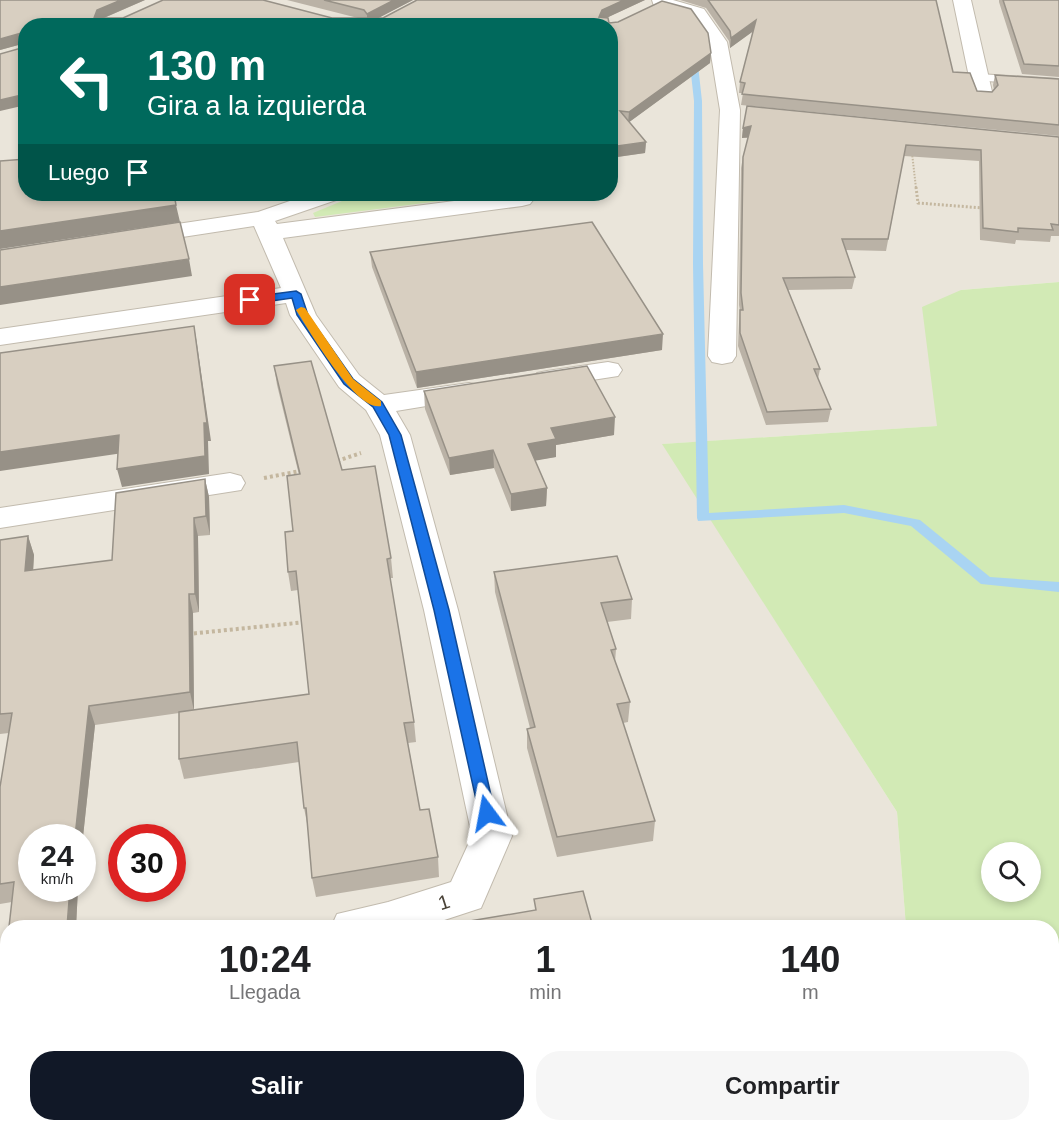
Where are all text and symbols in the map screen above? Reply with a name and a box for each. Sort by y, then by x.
icon: left [48,42,126,120]
text: 130 m [147,42,266,89]
text: Gira a la izquierda [147,91,366,121]
icon: arrive [121,156,154,189]
text: Luego [48,160,109,185]
pin [224,274,275,325]
icon: arrive [233,283,266,316]
position arrow [455,781,519,845]
speed limit sign: 30 [108,824,186,902]
text: 24 [40,839,74,872]
map controls [981,842,1041,902]
button: search [981,842,1041,902]
text: km/h [41,870,73,887]
street label: 1 [435,890,453,914]
text: 10:24 [219,939,311,980]
text: 1 [535,939,555,980]
text: 140 [780,939,840,980]
text: Llegada [229,981,300,1003]
text: min [529,981,562,1003]
text: m [802,981,819,1003]
button: Salir [30,1051,524,1120]
button: Compartir [536,1051,1029,1120]

